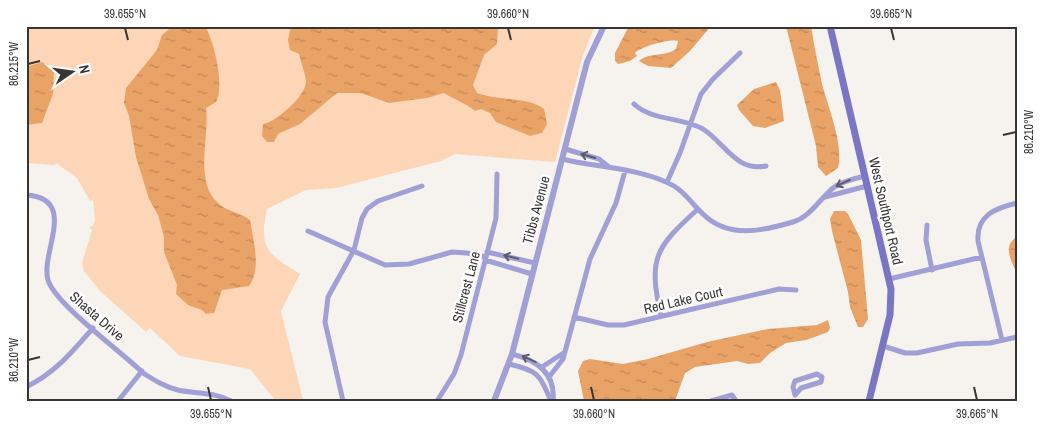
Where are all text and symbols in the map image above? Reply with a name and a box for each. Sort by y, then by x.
text: 39.655°N [104,6,146,22]
text: 39.660°N [487,6,529,22]
text: 39.665°N [870,6,912,22]
text: 86.215°W [6,41,22,86]
north arrow [48,48,98,98]
text: N [75,63,94,75]
text: 86.210°W [1021,109,1037,154]
one-way arrow [581,150,597,160]
street label: West Southport Road [865,156,907,266]
street label: Tibbs Avenue [518,174,554,246]
one-way arrow [836,179,851,189]
street label: Stillcrest Lane [448,250,484,324]
one-way arrow [504,252,520,261]
street label: Red Lake Court [642,282,724,318]
street label: Shasta Drive [66,287,128,345]
text: 86.210°W [6,337,22,382]
one-way arrow [522,354,537,364]
text: 39.655°N [190,406,232,422]
text: 39.660°N [573,406,615,422]
text: 39.665°N [956,406,998,422]

